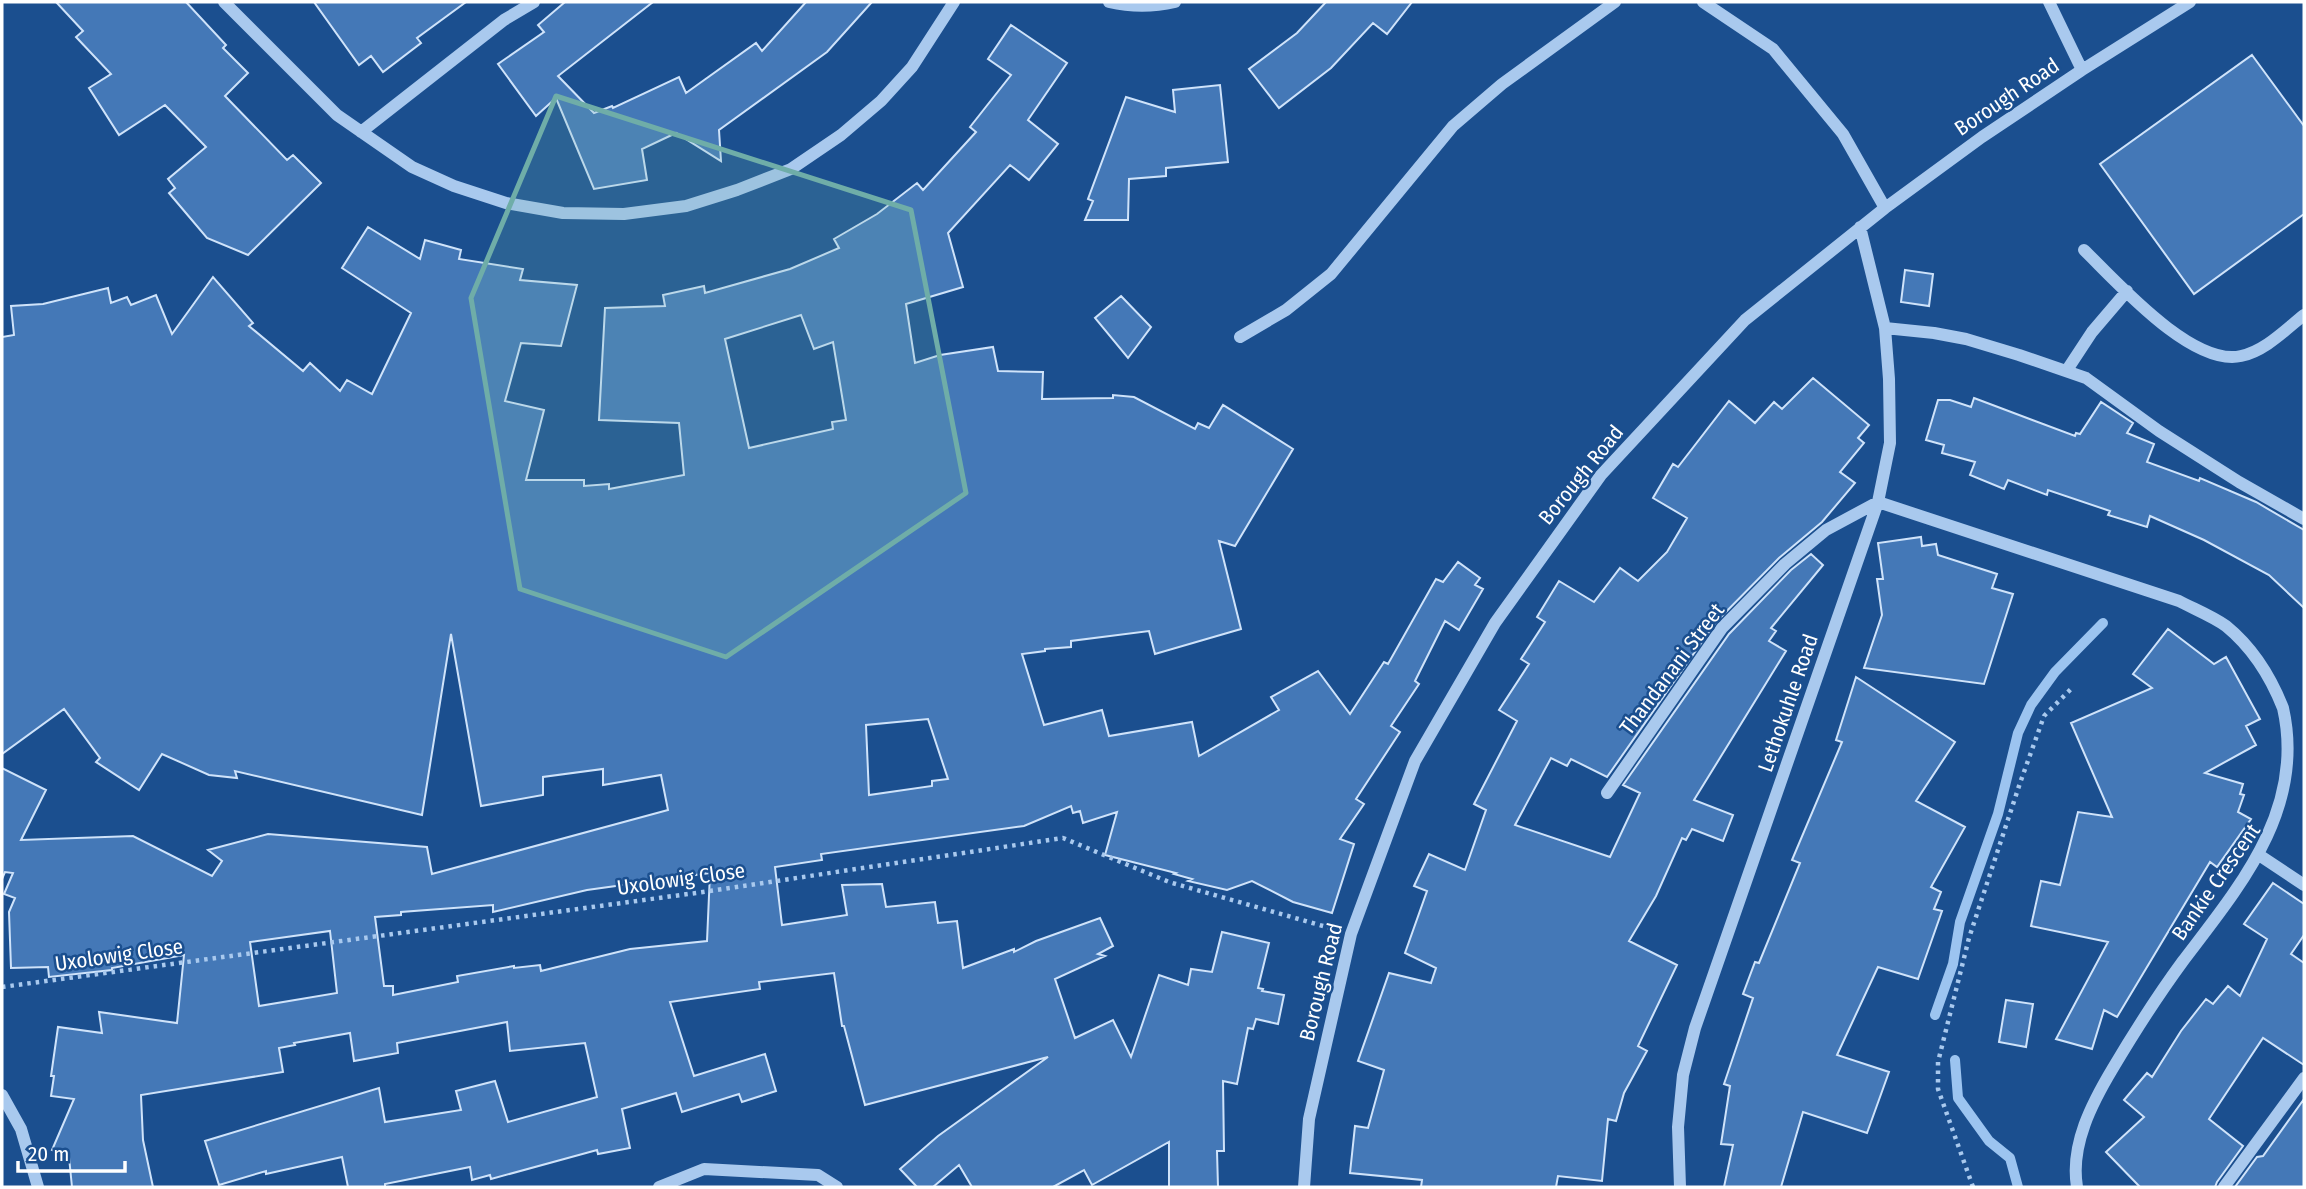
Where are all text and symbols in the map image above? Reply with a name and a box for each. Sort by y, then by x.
street label: Borough Road [1950,52,2064,142]
street label: Borough Road [1533,420,1629,530]
street label: Thandanani Street [1614,598,1730,740]
street label: Lethokuhle Road [1752,631,1824,775]
street label: Bankie Crescent [2166,819,2266,945]
street label: Uxolowig Close [615,857,747,901]
street label: Borough Road [1294,920,1348,1044]
street label: Uxolowig Close [53,933,185,977]
scale bar [18,1130,124,1174]
text: 20 m [28,1141,69,1167]

